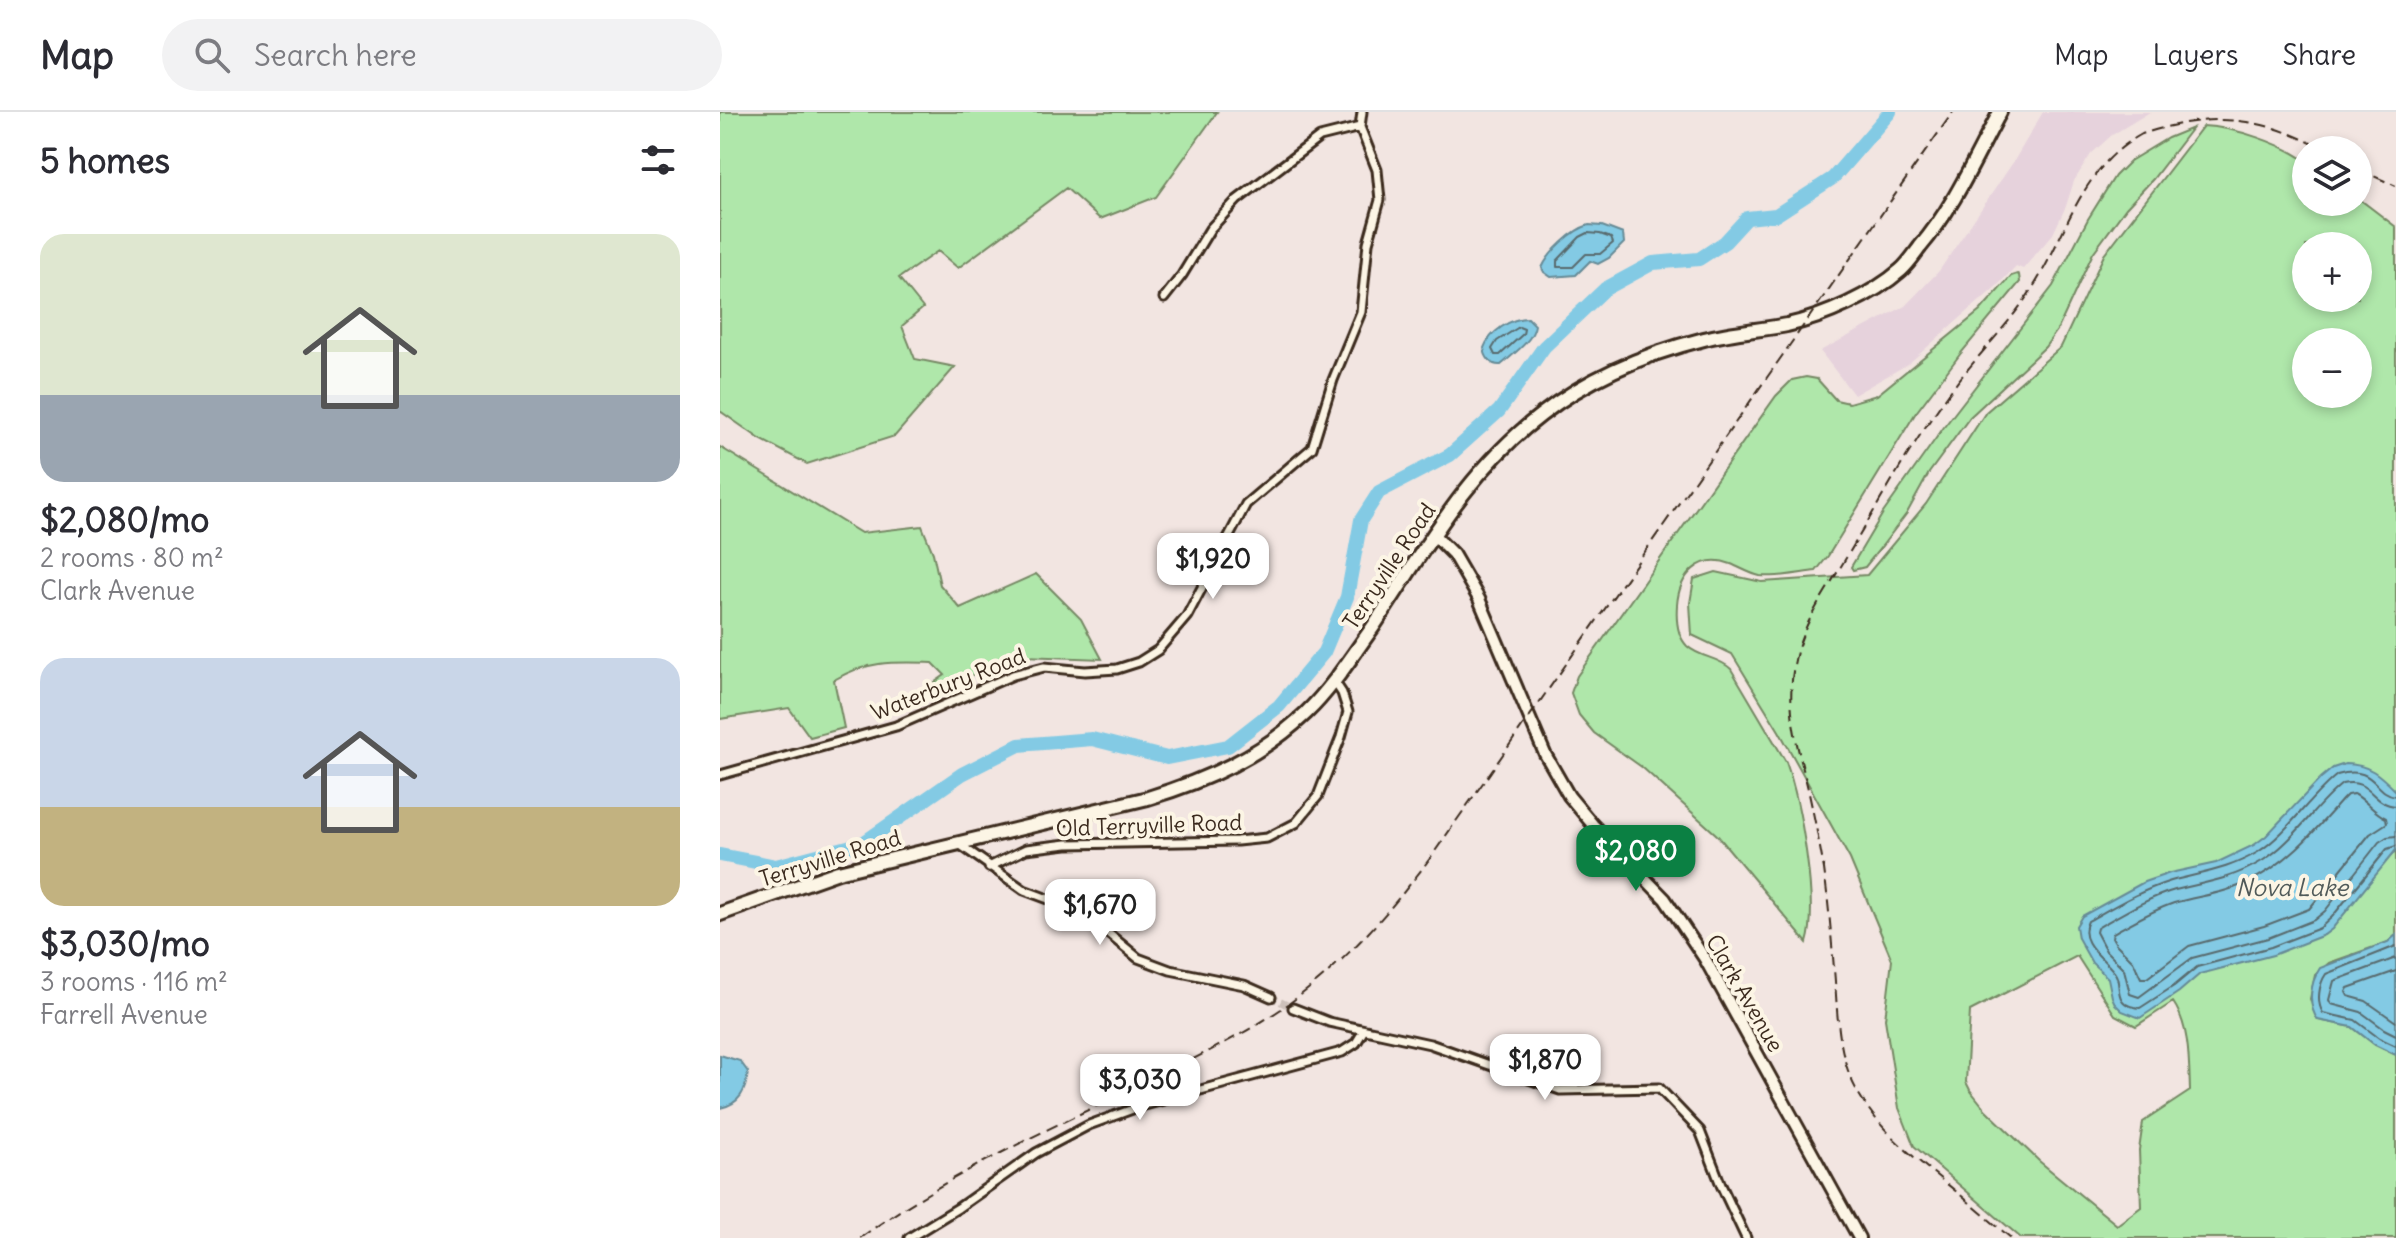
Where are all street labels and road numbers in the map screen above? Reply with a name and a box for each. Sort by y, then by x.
street label: Terryville Road [1336,497,1442,635]
street label: Waterbury Road [867,642,1029,726]
street label: Old Terryville Road [1055,808,1243,842]
street label: Terryville Road [756,823,904,893]
street label: Clark Avenue [1700,929,1790,1057]

